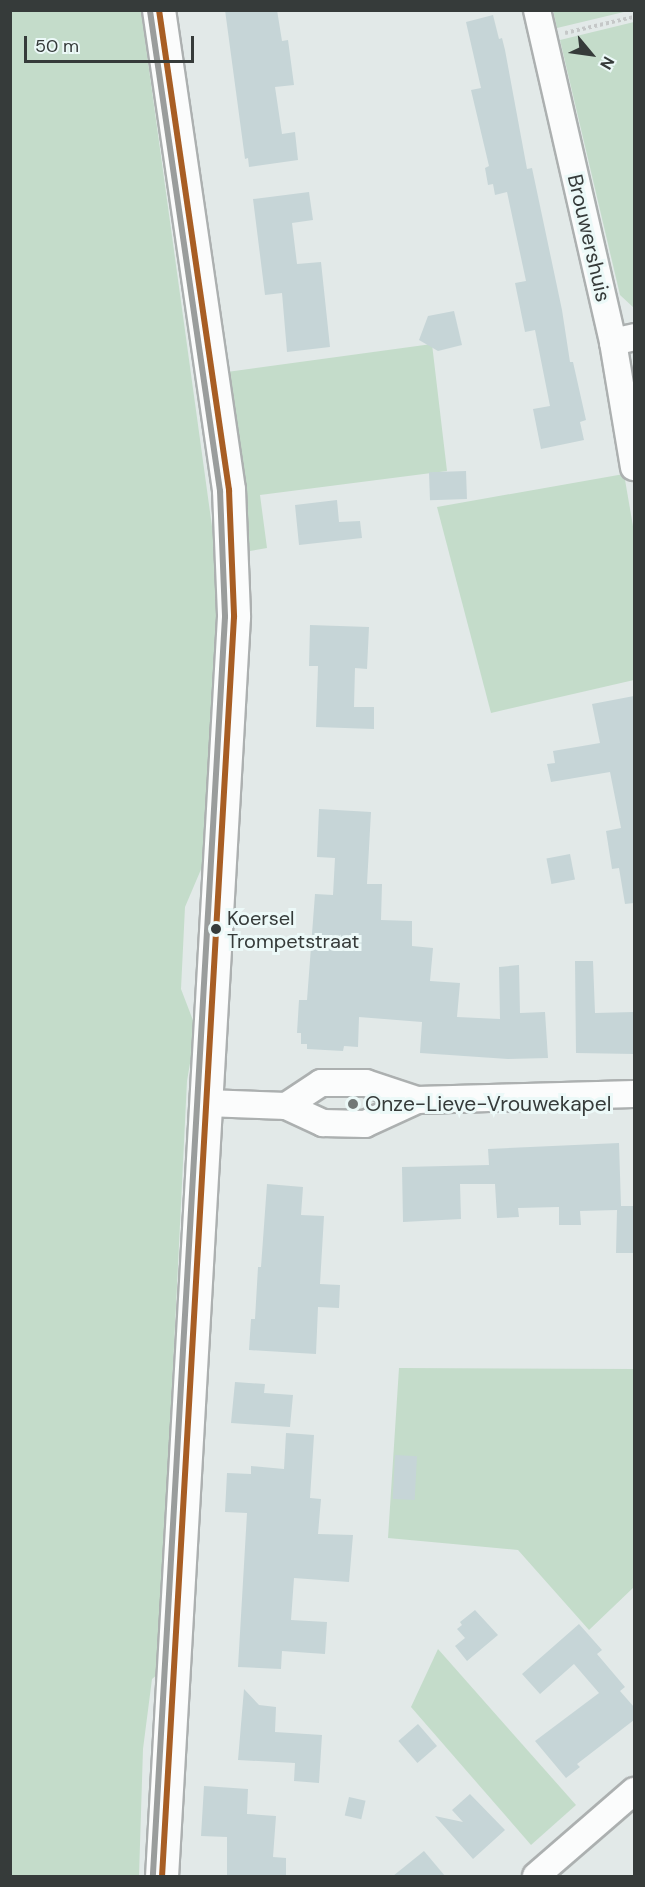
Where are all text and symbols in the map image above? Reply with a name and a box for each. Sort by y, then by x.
scale bar [27,24,196,62]
north arrow [561,24,621,84]
text: 50 m [35,34,79,58]
text: N [595,53,619,73]
street label: Brouwershuis [562,172,616,304]
place label: Koersel Trompetstraat [227,906,359,953]
marker: Koersel Trompetstraat [210,923,222,935]
place label: Onze-Lieve-Vrouwekapel [365,1091,611,1117]
marker: Onze-Lieve-Vrouwekapel [346,1097,360,1111]

